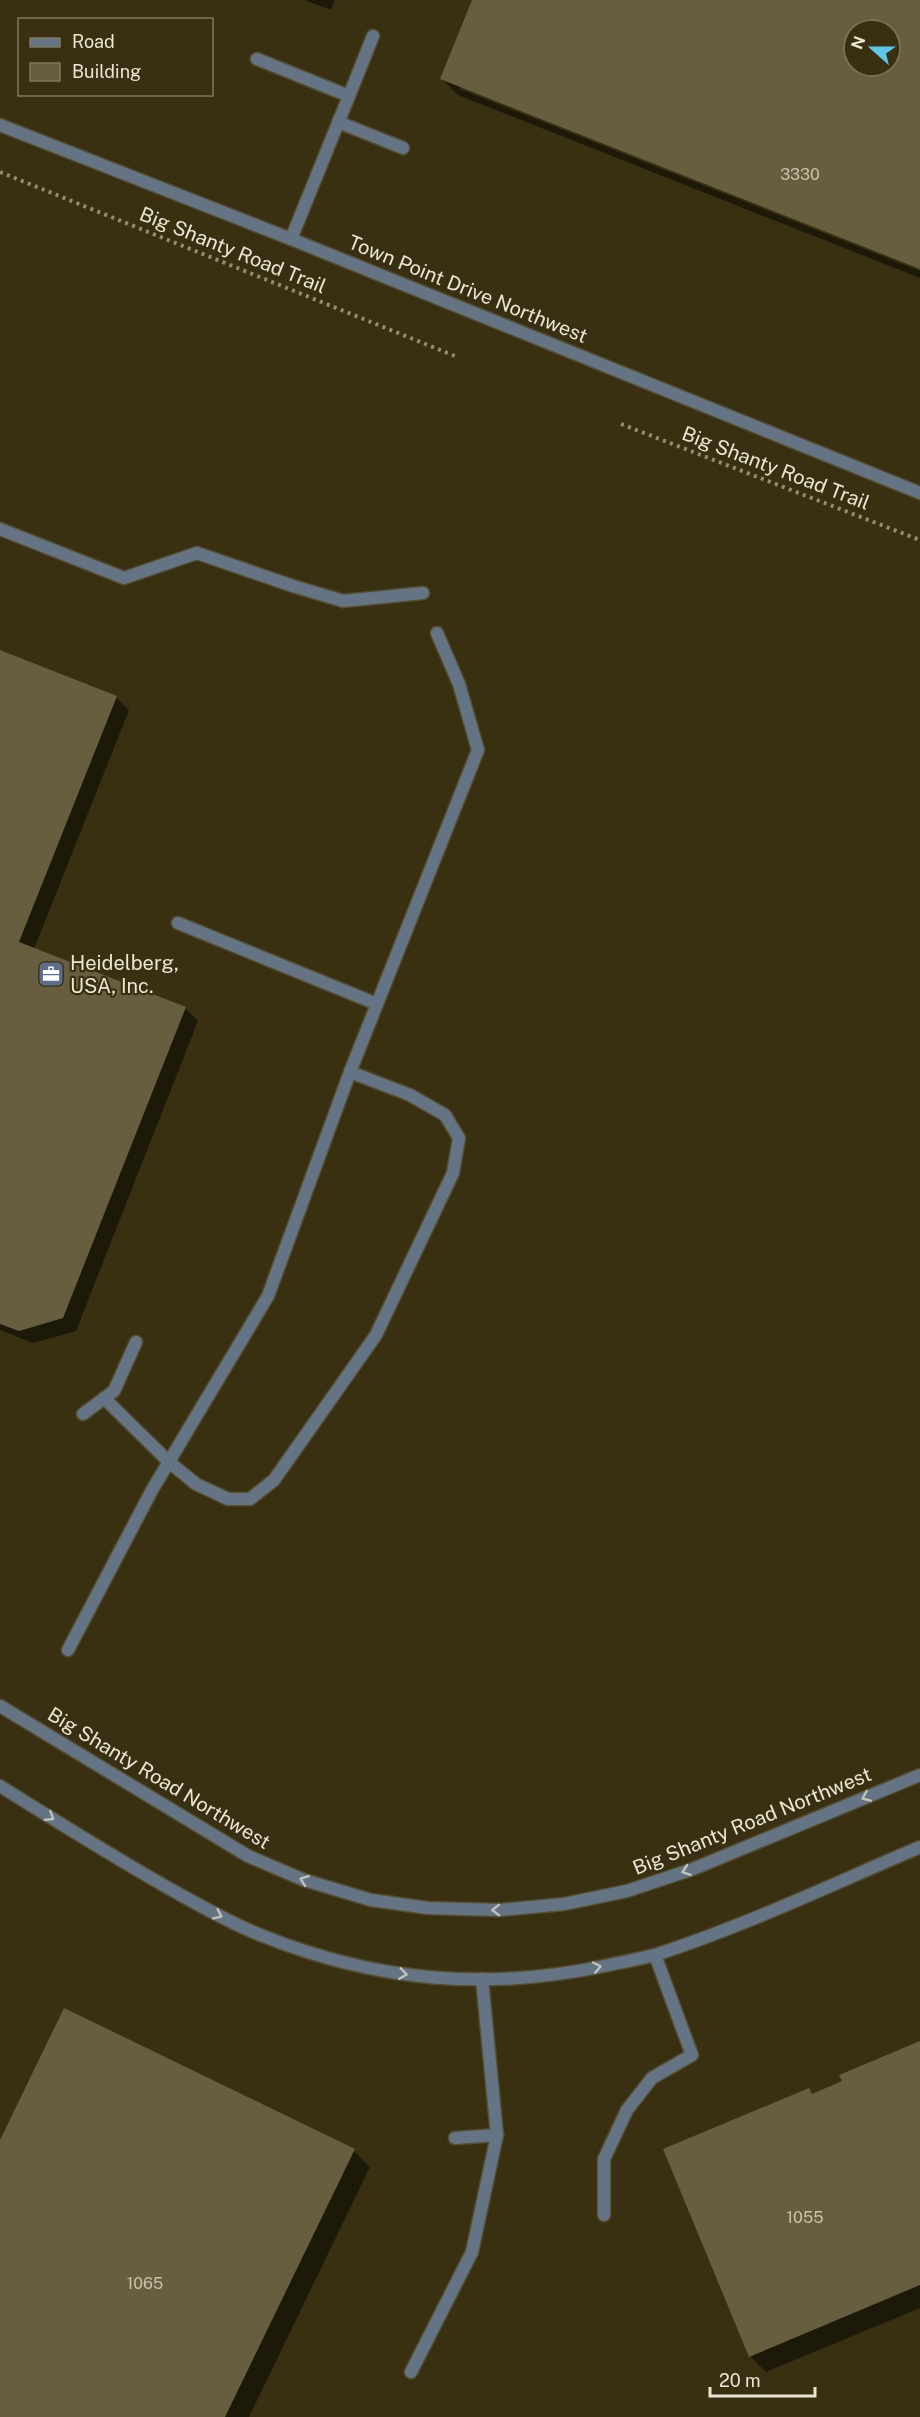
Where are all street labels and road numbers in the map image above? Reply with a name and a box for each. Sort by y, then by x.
street label: Big Shanty Road Trail [136,202,330,298]
street label: Town Point Drive Northwest [345,230,591,348]
street label: Big Shanty Road Trail [679,421,873,515]
street label: Big Shanty Road Northwest [43,1702,275,1854]
street label: Big Shanty Road Northwest [629,1762,875,1880]

